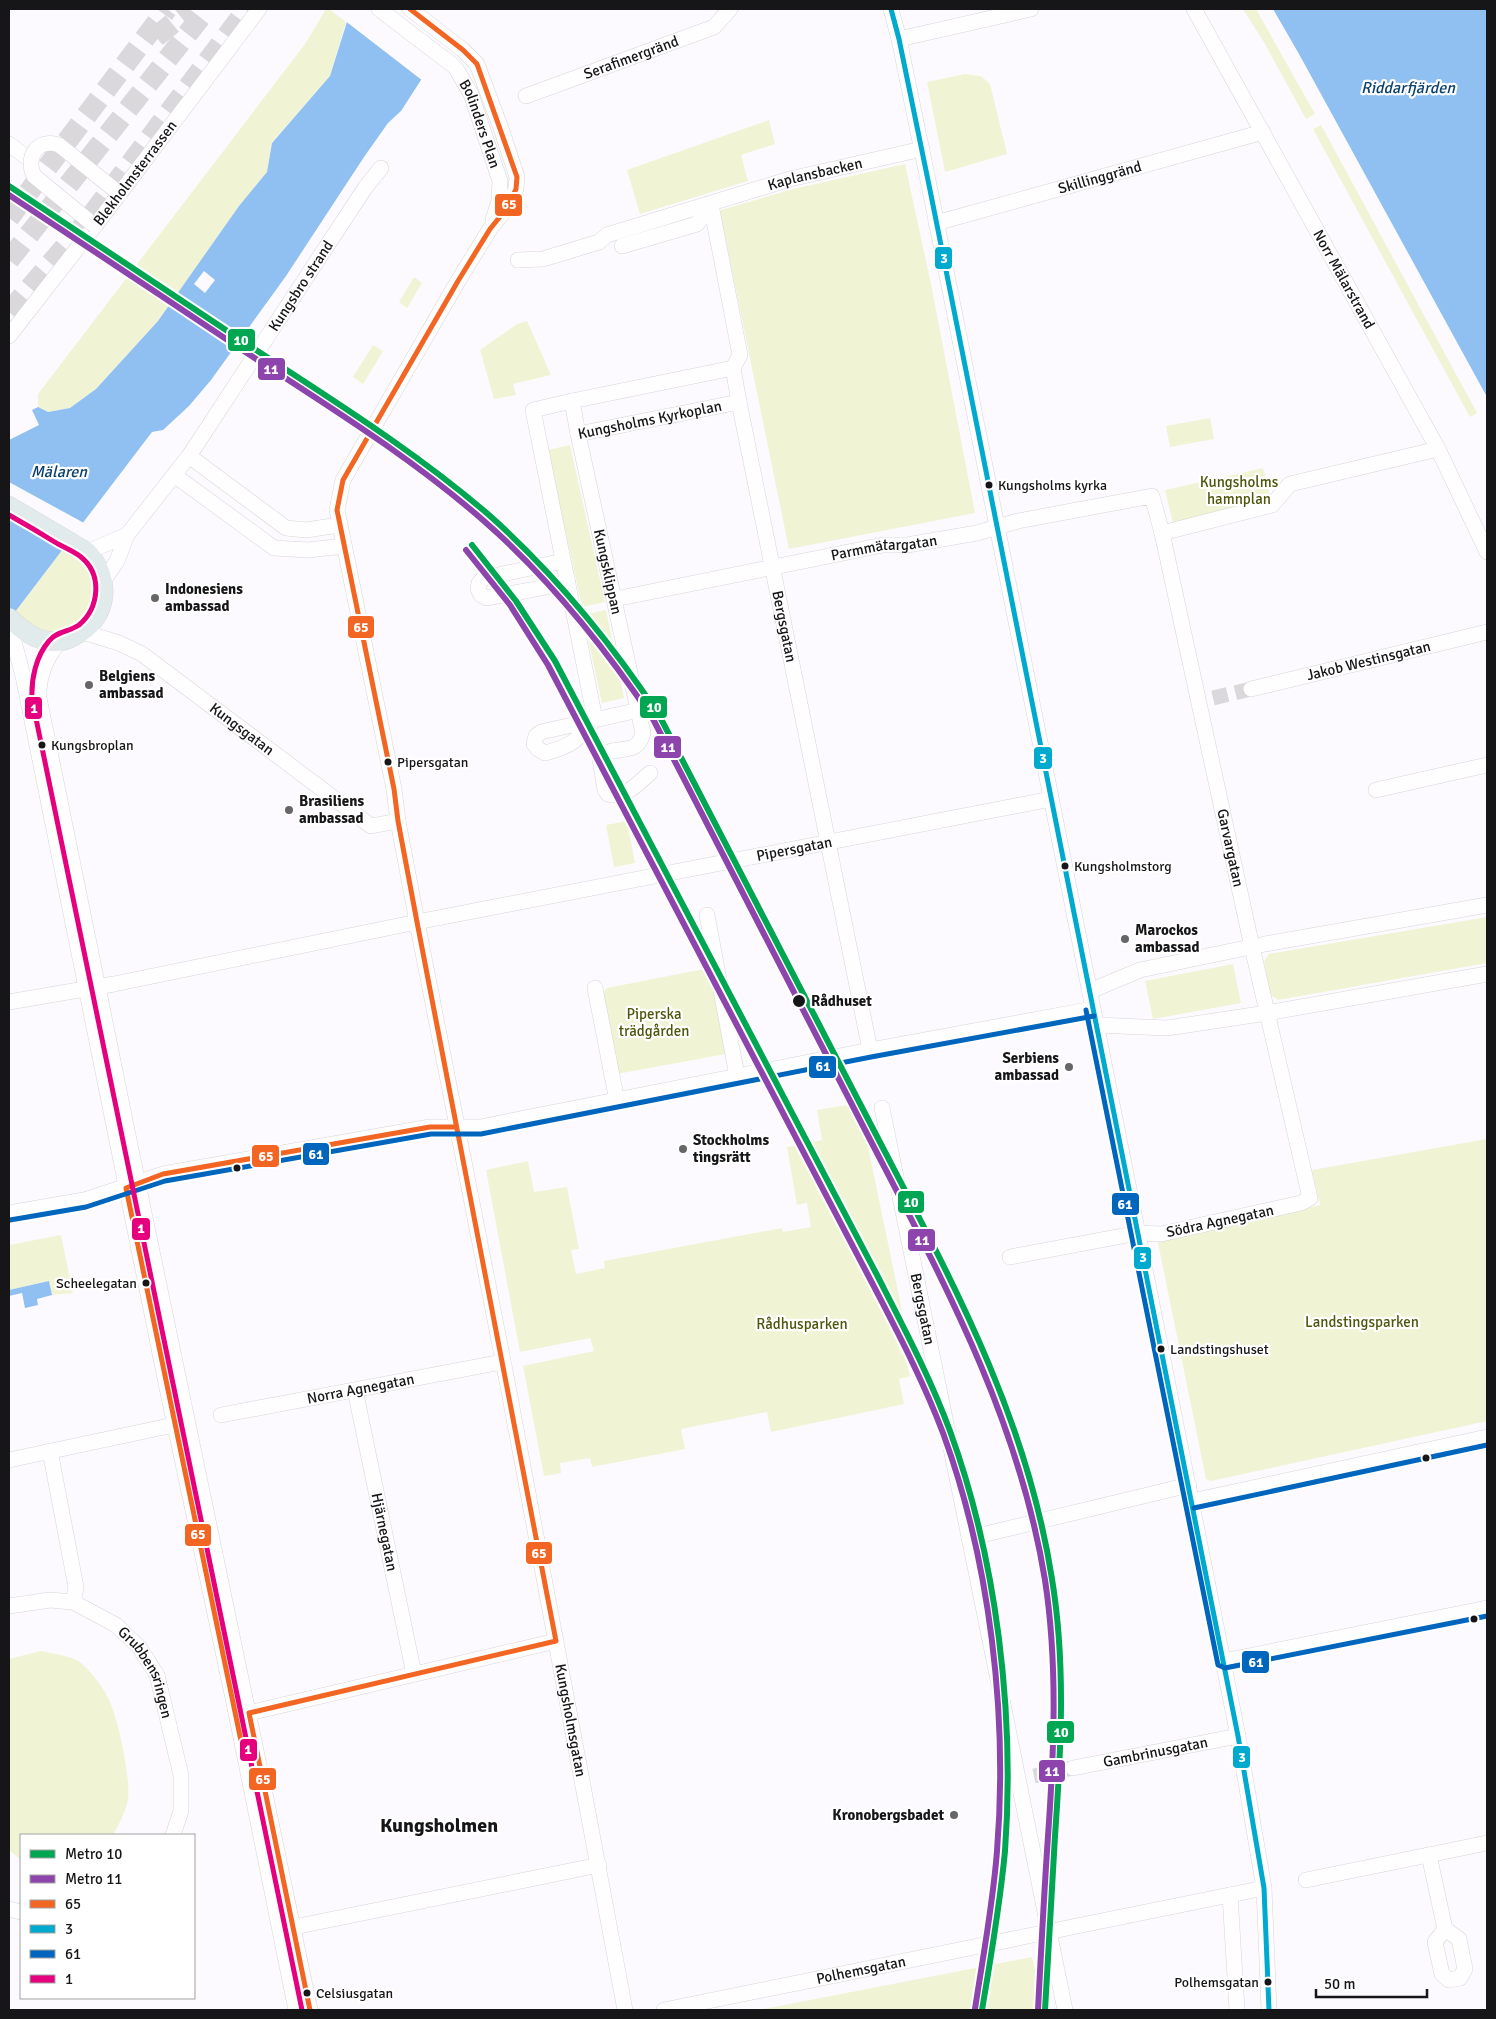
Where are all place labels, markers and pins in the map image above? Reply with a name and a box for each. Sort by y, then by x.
place label: Kungsholms kyrka [998,477,1107,494]
marker: Kungsholms kyrka [984,480,994,490]
place label: Indonesiens ambassad [165,580,243,615]
marker: Indonesiens ambassad [149,592,161,604]
place label: Belgiens ambassad [99,667,164,702]
marker: Belgiens ambassad [83,679,95,691]
place label: Kungsbroplan [51,737,134,754]
marker: Kungsbroplan [37,740,47,750]
place label: Pipersgatan [397,754,468,771]
marker: Pipersgatan [383,757,393,767]
place label: Brasiliens ambassad [299,792,364,827]
marker: Brasiliens ambassad [283,804,295,816]
place label: Kungsholmstorg [1074,858,1172,875]
marker: Kungsholmstorg [1060,861,1070,871]
place label: Marockos ambassad [1135,921,1200,956]
marker: Marockos ambassad [1119,933,1131,945]
place label: Rådhuset [811,992,872,1010]
marker: Rådhuset [791,993,807,1009]
place label: Serbiens ambassad [994,1049,1059,1084]
marker: Serbiens ambassad [1063,1061,1075,1073]
place label: Stockholms tingsrätt [692,1131,769,1166]
marker: Stockholms tingsrätt [677,1143,689,1155]
unlabelled marker [232,1163,242,1173]
place label: Scheelegatan [56,1275,137,1292]
marker: Scheelegatan [141,1278,151,1288]
place label: Landstingshuset [1170,1341,1269,1358]
marker: Landstingshuset [1156,1344,1166,1354]
unlabelled marker [1421,1453,1431,1463]
unlabelled marker [1469,1614,1479,1624]
place label: Kronobergsbadet [832,1806,944,1824]
marker: Kronobergsbadet [948,1809,960,1821]
place label: Polhemsgatan [1174,1974,1259,1991]
marker: Polhemsgatan [1263,1977,1273,1987]
place label: Celsiusgatan [316,1985,393,2002]
marker: Celsiusgatan [302,1988,312,1998]

